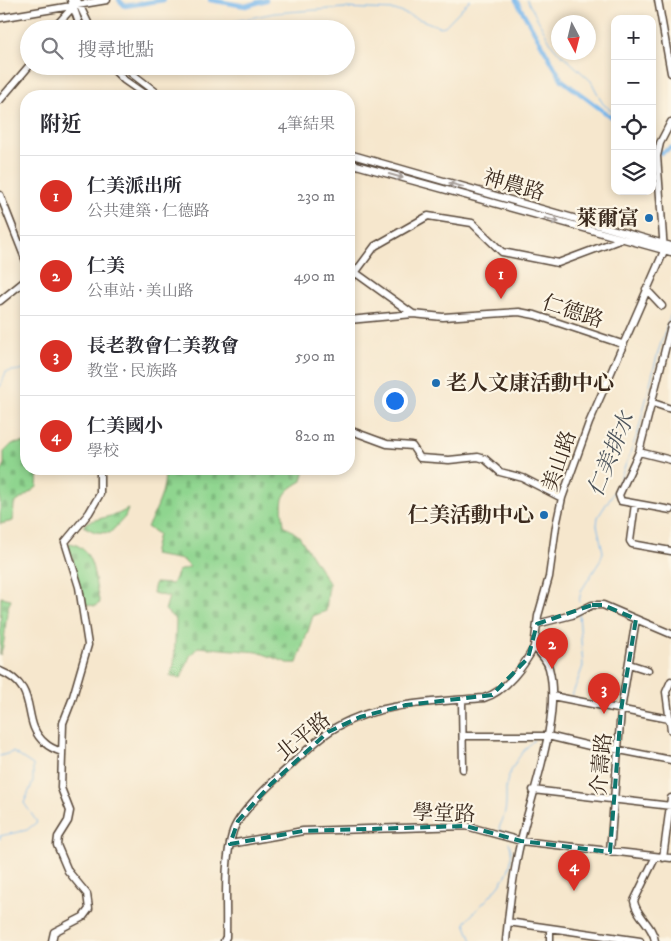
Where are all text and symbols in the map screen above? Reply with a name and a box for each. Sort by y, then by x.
north arrow [551,15,596,60]
map controls [611,15,656,195]
button: + [611,15,656,60]
search box [20,20,355,75]
icon: search [38,34,66,62]
text: 搜尋地點 [78,39,154,62]
button: − [611,60,656,105]
button: locate [611,105,656,150]
text: 附近 [40,112,82,138]
text: 4筆結果 [278,114,335,134]
button: layers [611,150,656,195]
street label: 神農路 [480,165,548,207]
one-way arrow [387,172,403,181]
text: 仁美派出所 [87,175,182,198]
one-way arrow [448,180,464,189]
text: 1 [53,186,59,206]
text: 230 m [297,186,335,206]
text: 公共建築 · 仁德路 [87,201,210,221]
place label: 萊爾富 [576,206,639,232]
marker: 萊爾富 [643,212,655,224]
one-way arrow [544,216,560,226]
text: 仁美 [87,255,125,278]
pin: 1 [485,258,517,299]
text: 2 [52,266,60,286]
text: 490 m [294,266,335,286]
text: 公車站 · 美山路 [87,281,194,301]
street label: 仁德路 [539,290,607,334]
text: 長老教會仁美教會 [87,335,239,358]
text: 3 [53,346,59,366]
text: 590 m [295,346,335,366]
text: 教堂 · 民族路 [87,361,178,381]
place label: 老人文康活動中心 [446,371,614,397]
marker: 老人文康活動中心 [430,377,442,389]
your location [382,388,408,414]
water label: 仁美排水 [582,407,641,500]
text: 仁美國小 [87,415,163,438]
text: 4 [51,426,61,446]
text: 820 m [295,426,335,446]
street label: 美山路 [537,427,582,495]
text: 學校 [87,441,119,461]
place label: 仁美活動中心 [408,503,534,529]
marker: 仁美活動中心 [538,509,550,521]
pin: 2 [536,628,568,669]
pin: 3 [588,673,620,714]
street label: 北平路 [271,707,336,767]
street label: 介壽路 [586,732,618,797]
street label: 學堂路 [412,800,476,828]
pin: 4 [558,850,590,891]

